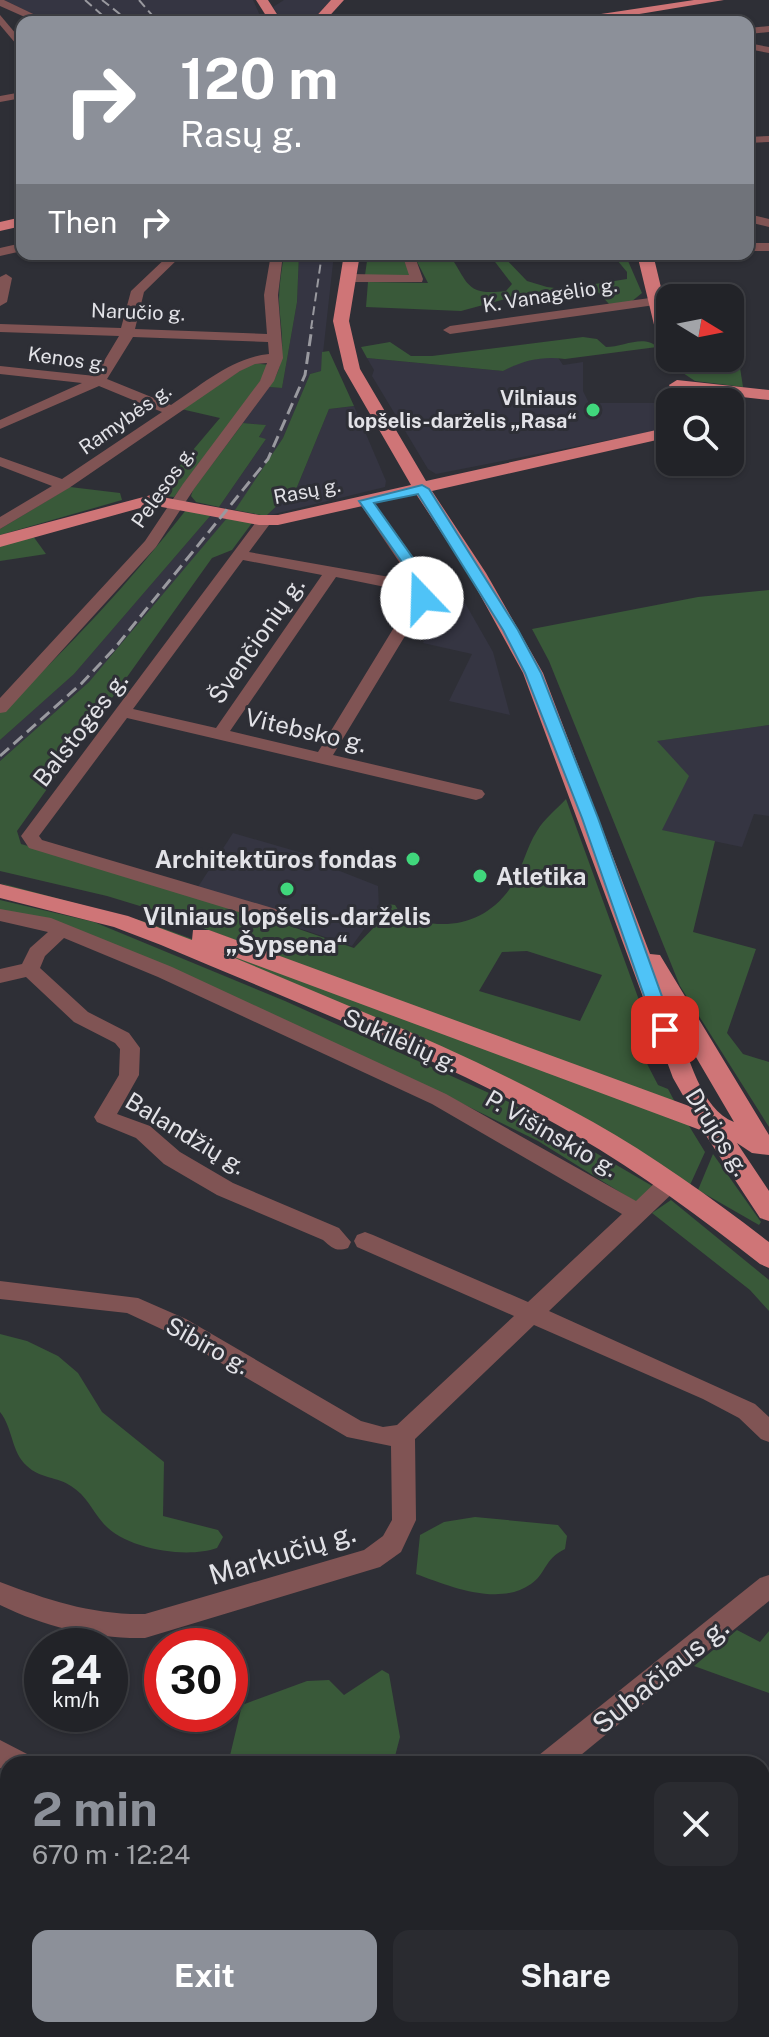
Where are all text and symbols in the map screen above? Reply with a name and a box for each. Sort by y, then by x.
text: 120 m [180,46,338,112]
icon: right [48,48,152,152]
text: Rasų g. [180,113,302,155]
icon: right [133,200,177,244]
text: Then [48,204,117,240]
street label: K. Vanagėlio g. [481,273,619,317]
north arrow [656,284,744,372]
map controls [656,284,744,476]
street label: Naručio g. [90,298,186,326]
street label: Kenos g. [26,342,108,376]
street label: Ramybės g. [74,378,176,460]
place label: Vilniaus lopšelis-darželis „Rasa“ [348,386,577,433]
button: search [656,388,744,476]
marker: Vilniaus lopšelis-darželis „Rasa“ [584,401,602,419]
street label: Pelesos g. [126,442,200,532]
street label: Rasų g. [271,473,343,509]
position arrow [380,556,464,640]
street label: Švenčionių g. [202,571,310,709]
street label: Balstogės g. [27,666,133,792]
street label: Vitebsko g. [243,702,369,758]
place label: Architektūros fondas [155,845,397,873]
marker: Architektūros fondas [404,850,422,868]
place label: Atletika [496,862,586,890]
marker: Atletika [471,867,489,885]
marker: Vilniaus lopšelis-darželis „Šypsena“ [278,880,296,898]
place label: Vilniaus lopšelis-darželis „Šypsena“ [143,902,431,958]
pin [631,996,699,1064]
street label: Sukilėlių g. [339,1002,463,1078]
icon: arrive [643,1008,687,1052]
street label: Drujos g. [680,1083,756,1181]
street label: P. Višinskio g. [481,1084,623,1182]
street label: Balandžių g. [121,1086,251,1180]
street label: Sibiro g. [161,1311,255,1379]
street label: Markučių g. [205,1515,359,1591]
street label: Subačiaus g. [585,1610,735,1740]
speed limit sign: 30 [144,1628,248,1732]
text: 24 [50,1646,102,1693]
text: km/h [52,1688,100,1712]
text: 2 min [32,1780,158,1837]
button: close [654,1782,738,1866]
text: 670 m · 12:24 [32,1839,190,1870]
button: Exit [32,1930,377,2022]
button: Share [393,1930,738,2022]

